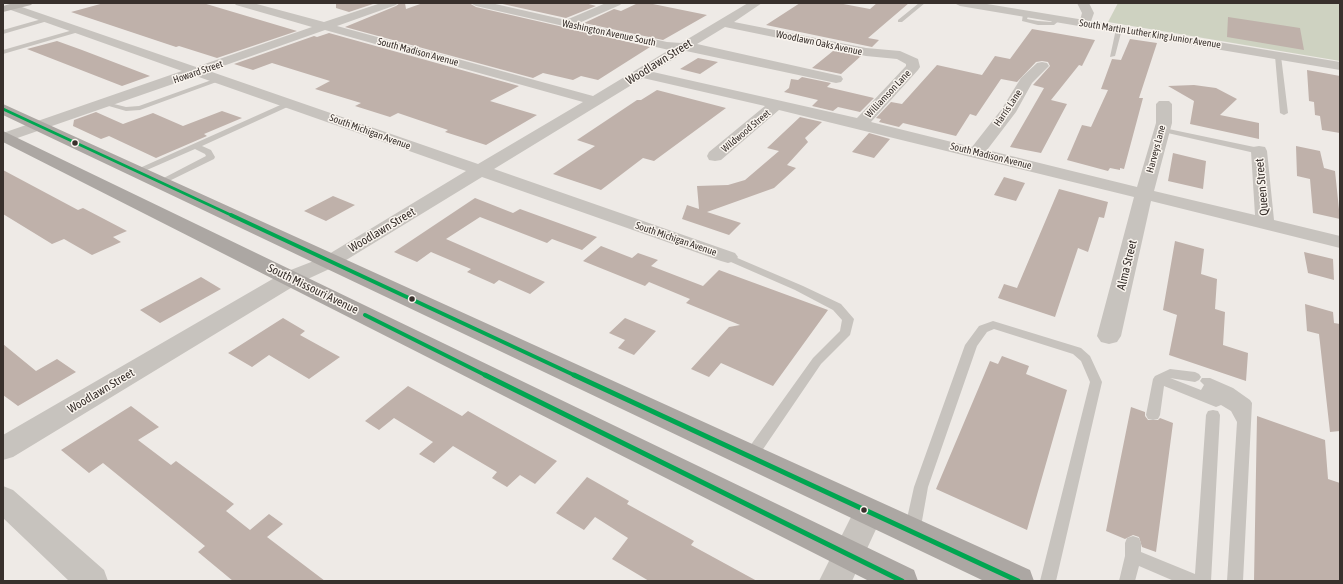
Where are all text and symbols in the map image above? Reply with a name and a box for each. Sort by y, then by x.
street label: Washington Avenue South [561,17,657,49]
street label: South Martin Luther King Junior Avenue [1078,17,1222,51]
street label: Woodlawn Oaks Avenue [775,28,863,58]
street label: South Madison Avenue [376,35,460,69]
street label: Woodlawn Street [623,36,695,88]
street label: Howard Street [171,58,225,86]
street label: Williamson Lane [863,67,913,121]
street label: Harris Lane [991,87,1025,129]
street label: Wildwood Street [719,107,773,155]
street label: South Michigan Avenue [328,112,412,152]
street label: Harveys Lane [1144,124,1168,174]
unlabelled marker [70,138,80,148]
street label: South Madison Avenue [949,140,1033,172]
street label: Queen Street [1252,158,1272,216]
street label: Woodlawn Street [346,205,418,255]
street label: South Michigan Avenue [634,219,718,259]
street label: Alma Street [1114,238,1140,292]
street label: South Missouri Avenue [265,261,361,317]
unlabelled marker [407,294,417,304]
street label: Woodlawn Street [65,366,137,416]
unlabelled marker [859,505,869,515]

